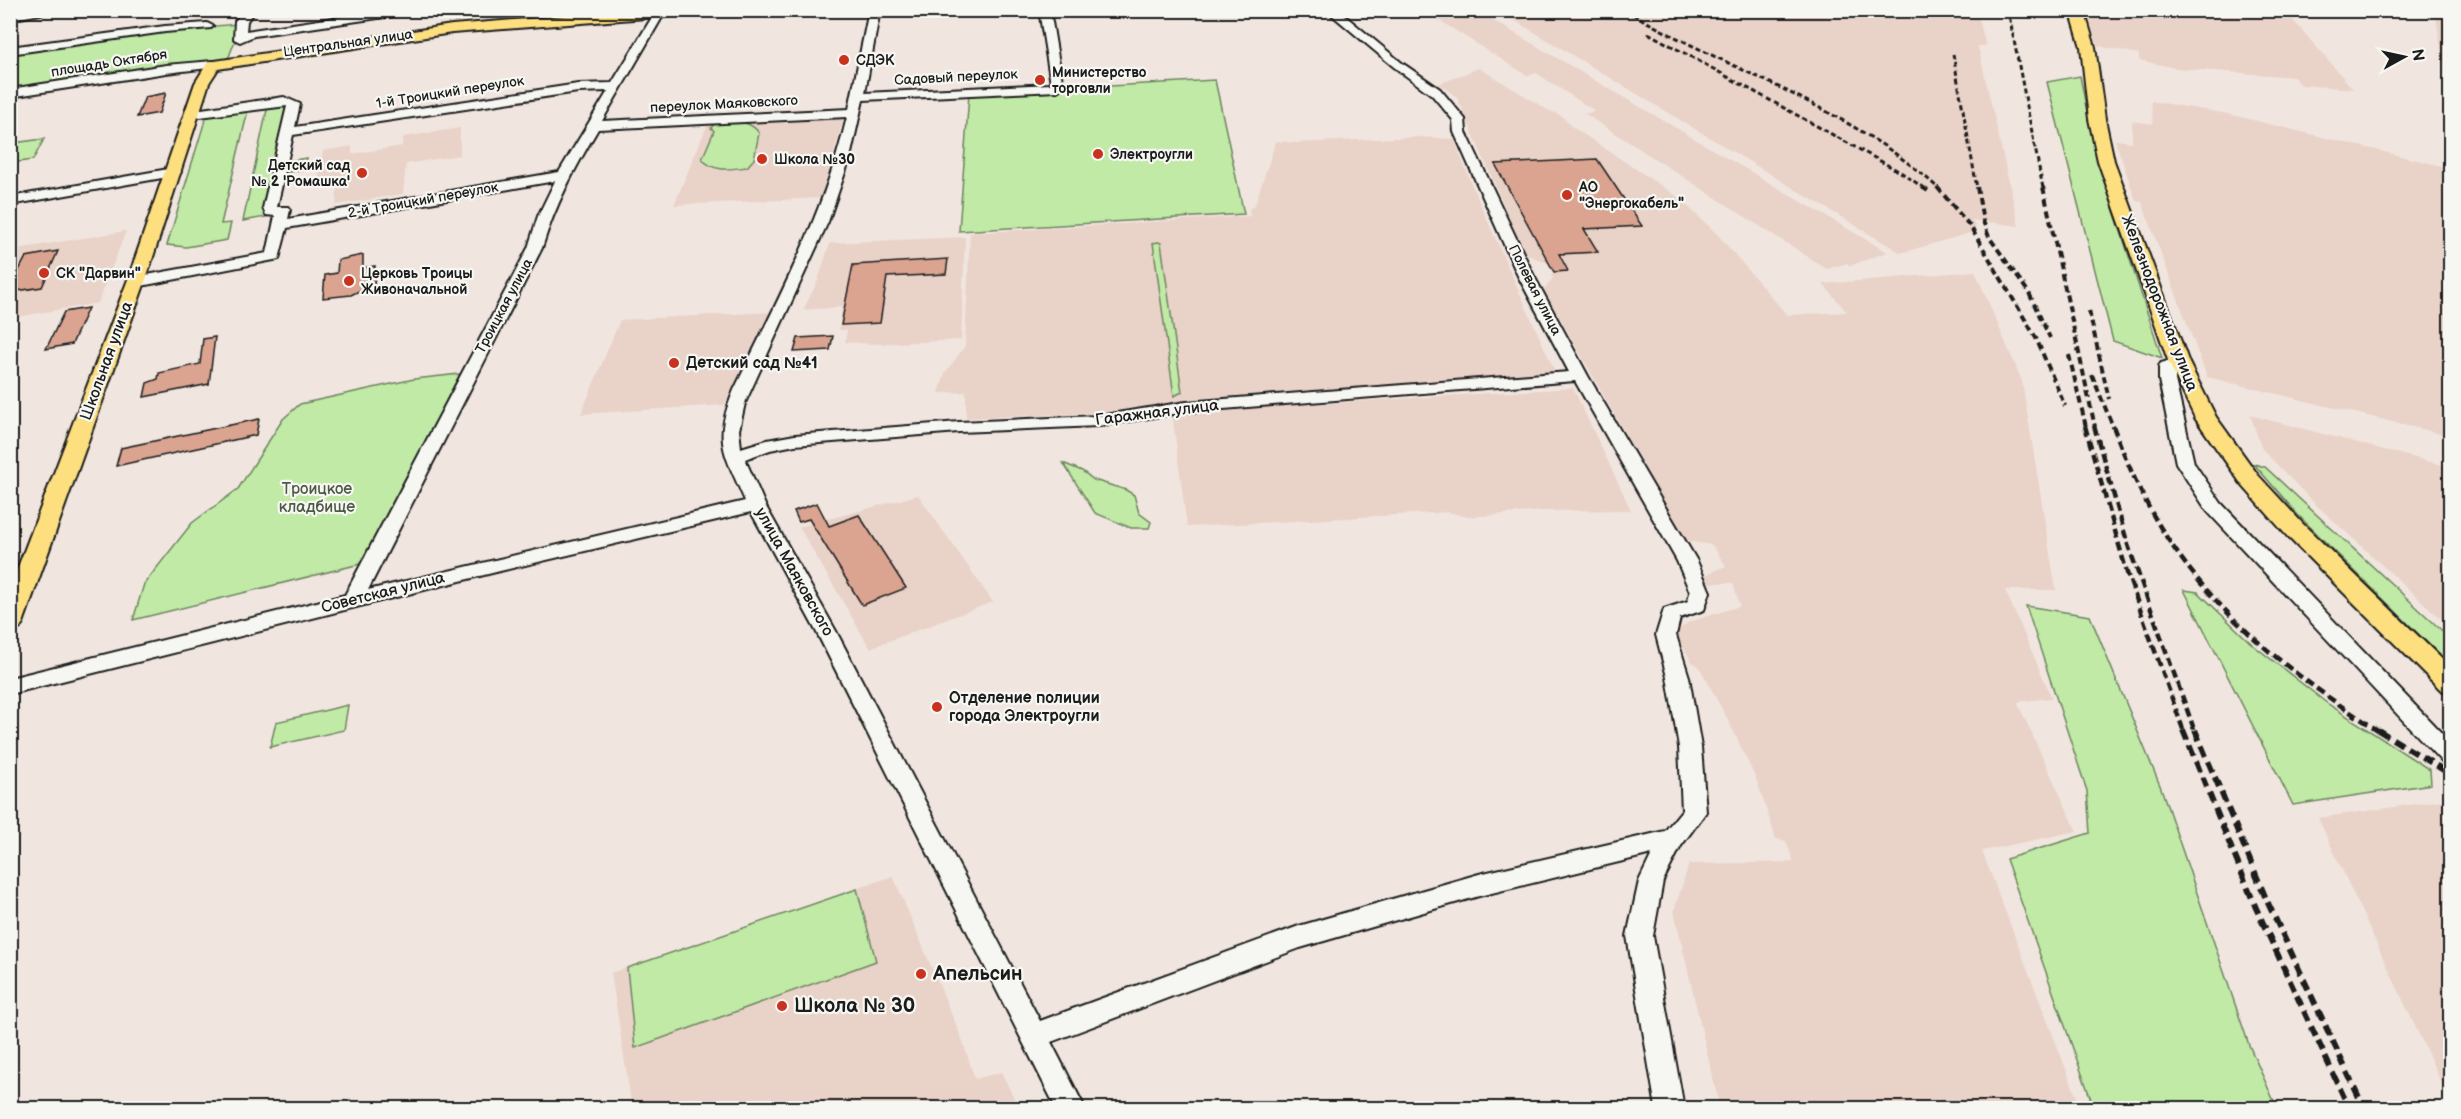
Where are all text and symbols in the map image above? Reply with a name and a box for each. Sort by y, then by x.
street label: Центральная улица [282,25,415,60]
north arrow [2374,27,2434,87]
street label: площадь Октября [50,45,169,81]
text: N [2407,48,2428,62]
place label: СДЭК [856,52,895,69]
marker: СДЭК [837,53,851,67]
place label: Министерство торговли [1052,64,1147,97]
street label: Садовый переулок [894,65,1019,89]
street label: 1-й Троицкий переулок [375,72,526,112]
marker: Министерство торговли [1033,73,1047,87]
street label: переулок Маяковского [650,92,798,116]
place label: Электроугли [1110,146,1193,163]
marker: Электроугли [1091,147,1105,161]
place label: Школа №30 [774,151,855,168]
marker: Школа №30 [755,152,769,166]
place label: Детский сад № 2 'Ромашка' [251,157,351,190]
marker: Детский сад № 2 'Ромашка' [355,166,369,180]
street label: 2-й Троицкий переулок [347,178,500,222]
place label: АО "Энергокабель" [1578,179,1684,212]
marker: АО "Энергокабель" [1560,188,1574,202]
street label: Железнодорожная улица [2116,212,2202,395]
street label: Полевая улица [1505,242,1565,339]
street label: Троицкая улица [472,255,537,356]
place label: СК "Дарвин" [56,265,141,282]
place label: Церковь Троицы Живоначальной [361,265,473,298]
marker: СК "Дарвин" [37,266,51,280]
marker: Церковь Троицы Живоначальной [342,274,356,288]
street label: Школьная улица [77,299,137,423]
place label: Детский сад №41 [686,354,818,373]
marker: Детский сад №41 [667,356,681,370]
street label: Гаражная улица [1094,396,1220,430]
park label: Троицкое кладбище [279,480,355,517]
street label: улица Маяковского [751,504,837,640]
street label: Советская улица [319,568,447,618]
place label: Отделение полиции города Электроугли [949,689,1100,726]
marker: Отделение полиции города Электроугли [930,700,944,714]
place label: Апельсин [932,962,1023,986]
marker: Апельсин [914,967,928,981]
place label: Школа № 30 [794,994,915,1018]
marker: Школа № 30 [775,999,789,1013]

